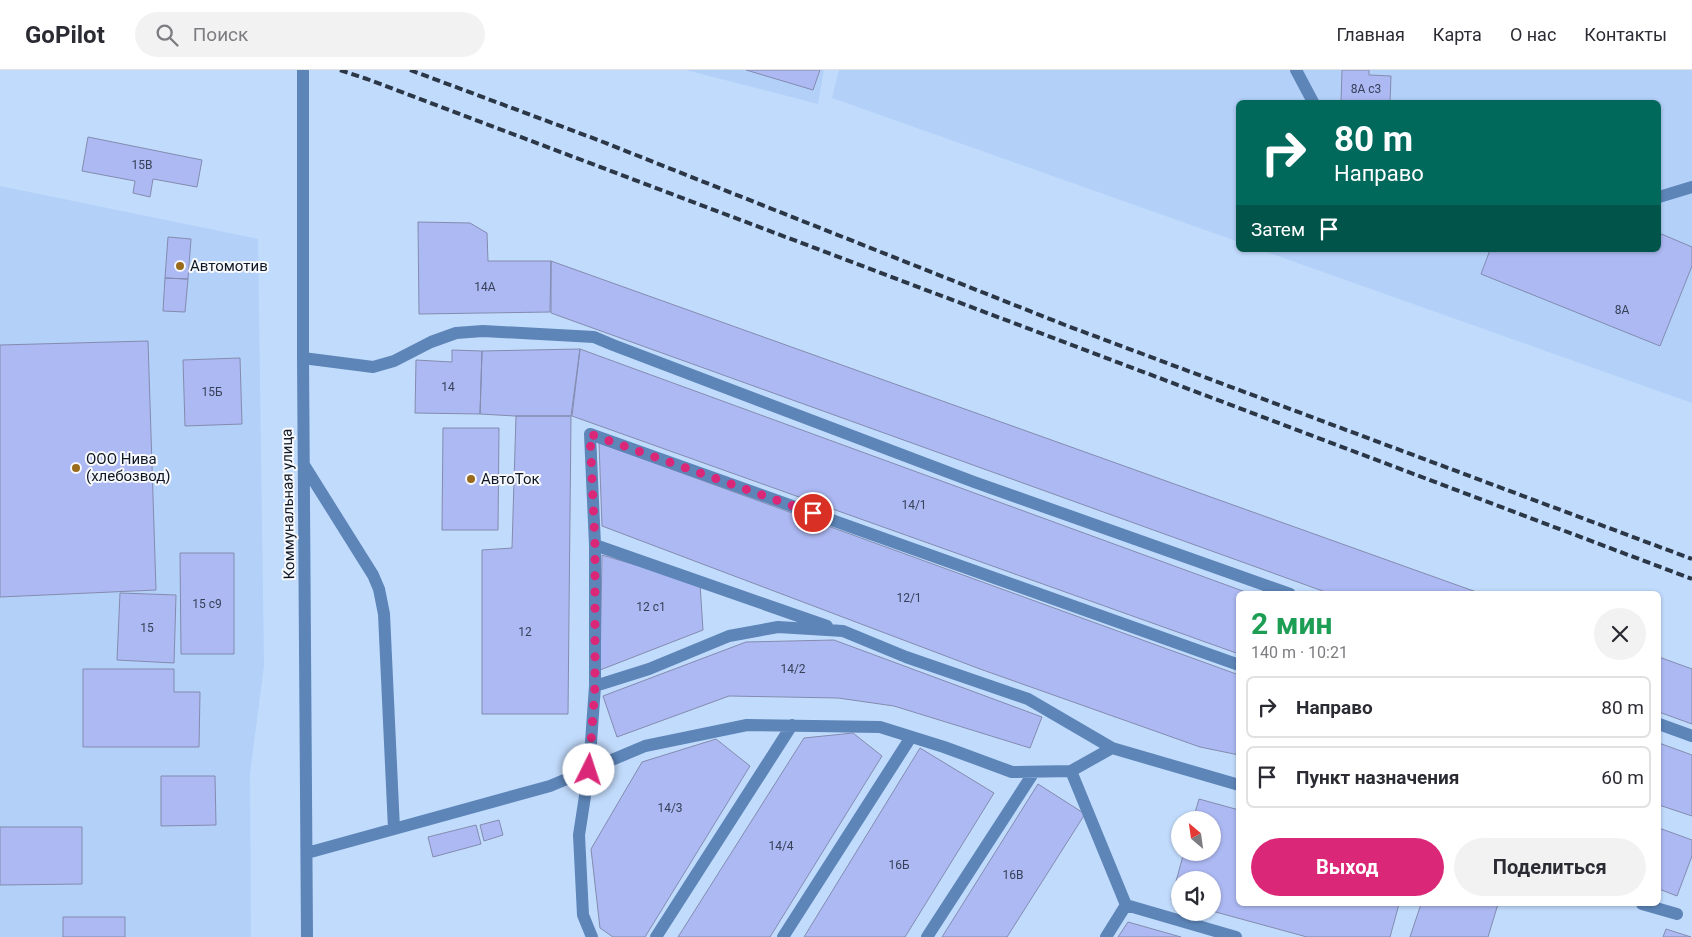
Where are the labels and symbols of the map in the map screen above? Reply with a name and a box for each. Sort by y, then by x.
house number: 8А с3 [1351,82,1381,96]
house number: 15В [132,158,152,172]
place label: Автомотив [190,257,268,275]
marker: Автомотив [174,260,186,272]
house number: 14А [474,280,496,294]
house number: 8А [1615,303,1629,317]
house number: 14 [441,380,455,394]
house number: 15Б [201,385,223,399]
street label: Коммунальная улица [278,428,298,580]
place label: ООО Нива (хлебозвод) [86,450,171,485]
marker: ООО Нива (хлебозвод) [70,462,82,474]
place label: АвтоТок [481,470,540,488]
marker: АвтоТок [465,473,477,485]
pin [792,492,834,534]
house number: 14/1 [901,498,927,512]
house number: 12/1 [896,591,922,605]
house number: 15 с9 [192,597,222,611]
house number: 12 с1 [636,600,666,614]
house number: 15 [140,621,154,635]
house number: 12 [518,625,532,639]
house number: 14/2 [780,662,806,676]
position arrow [562,743,614,795]
house number: 14/3 [657,801,683,815]
north arrow [1171,811,1221,861]
house number: 14/4 [768,839,794,853]
house number: 16Б [888,858,910,872]
house number: 16В [1003,868,1023,882]

